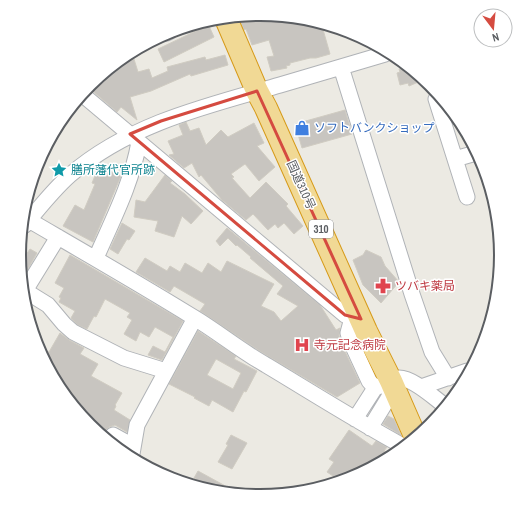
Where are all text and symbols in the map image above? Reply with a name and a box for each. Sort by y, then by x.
north arrow [473,8,513,48]
text: N [491,30,501,45]
shop icon: ソフトバンクショップ [293,119,311,137]
place label: ソフトバンクショップ [314,120,435,136]
street label: 国道310号 [283,158,319,212]
place icon: 膳所藩代官所跡 [50,161,68,179]
place label: 膳所藩代官所跡 [71,162,155,178]
road number: 310 [309,220,333,238]
pharmacy icon: ツバキ薬局 [374,277,392,295]
place label: ツバキ薬局 [395,278,455,294]
hospital icon: 寺元記念病院 [293,336,311,354]
place label: 寺元記念病院 [314,337,386,353]

